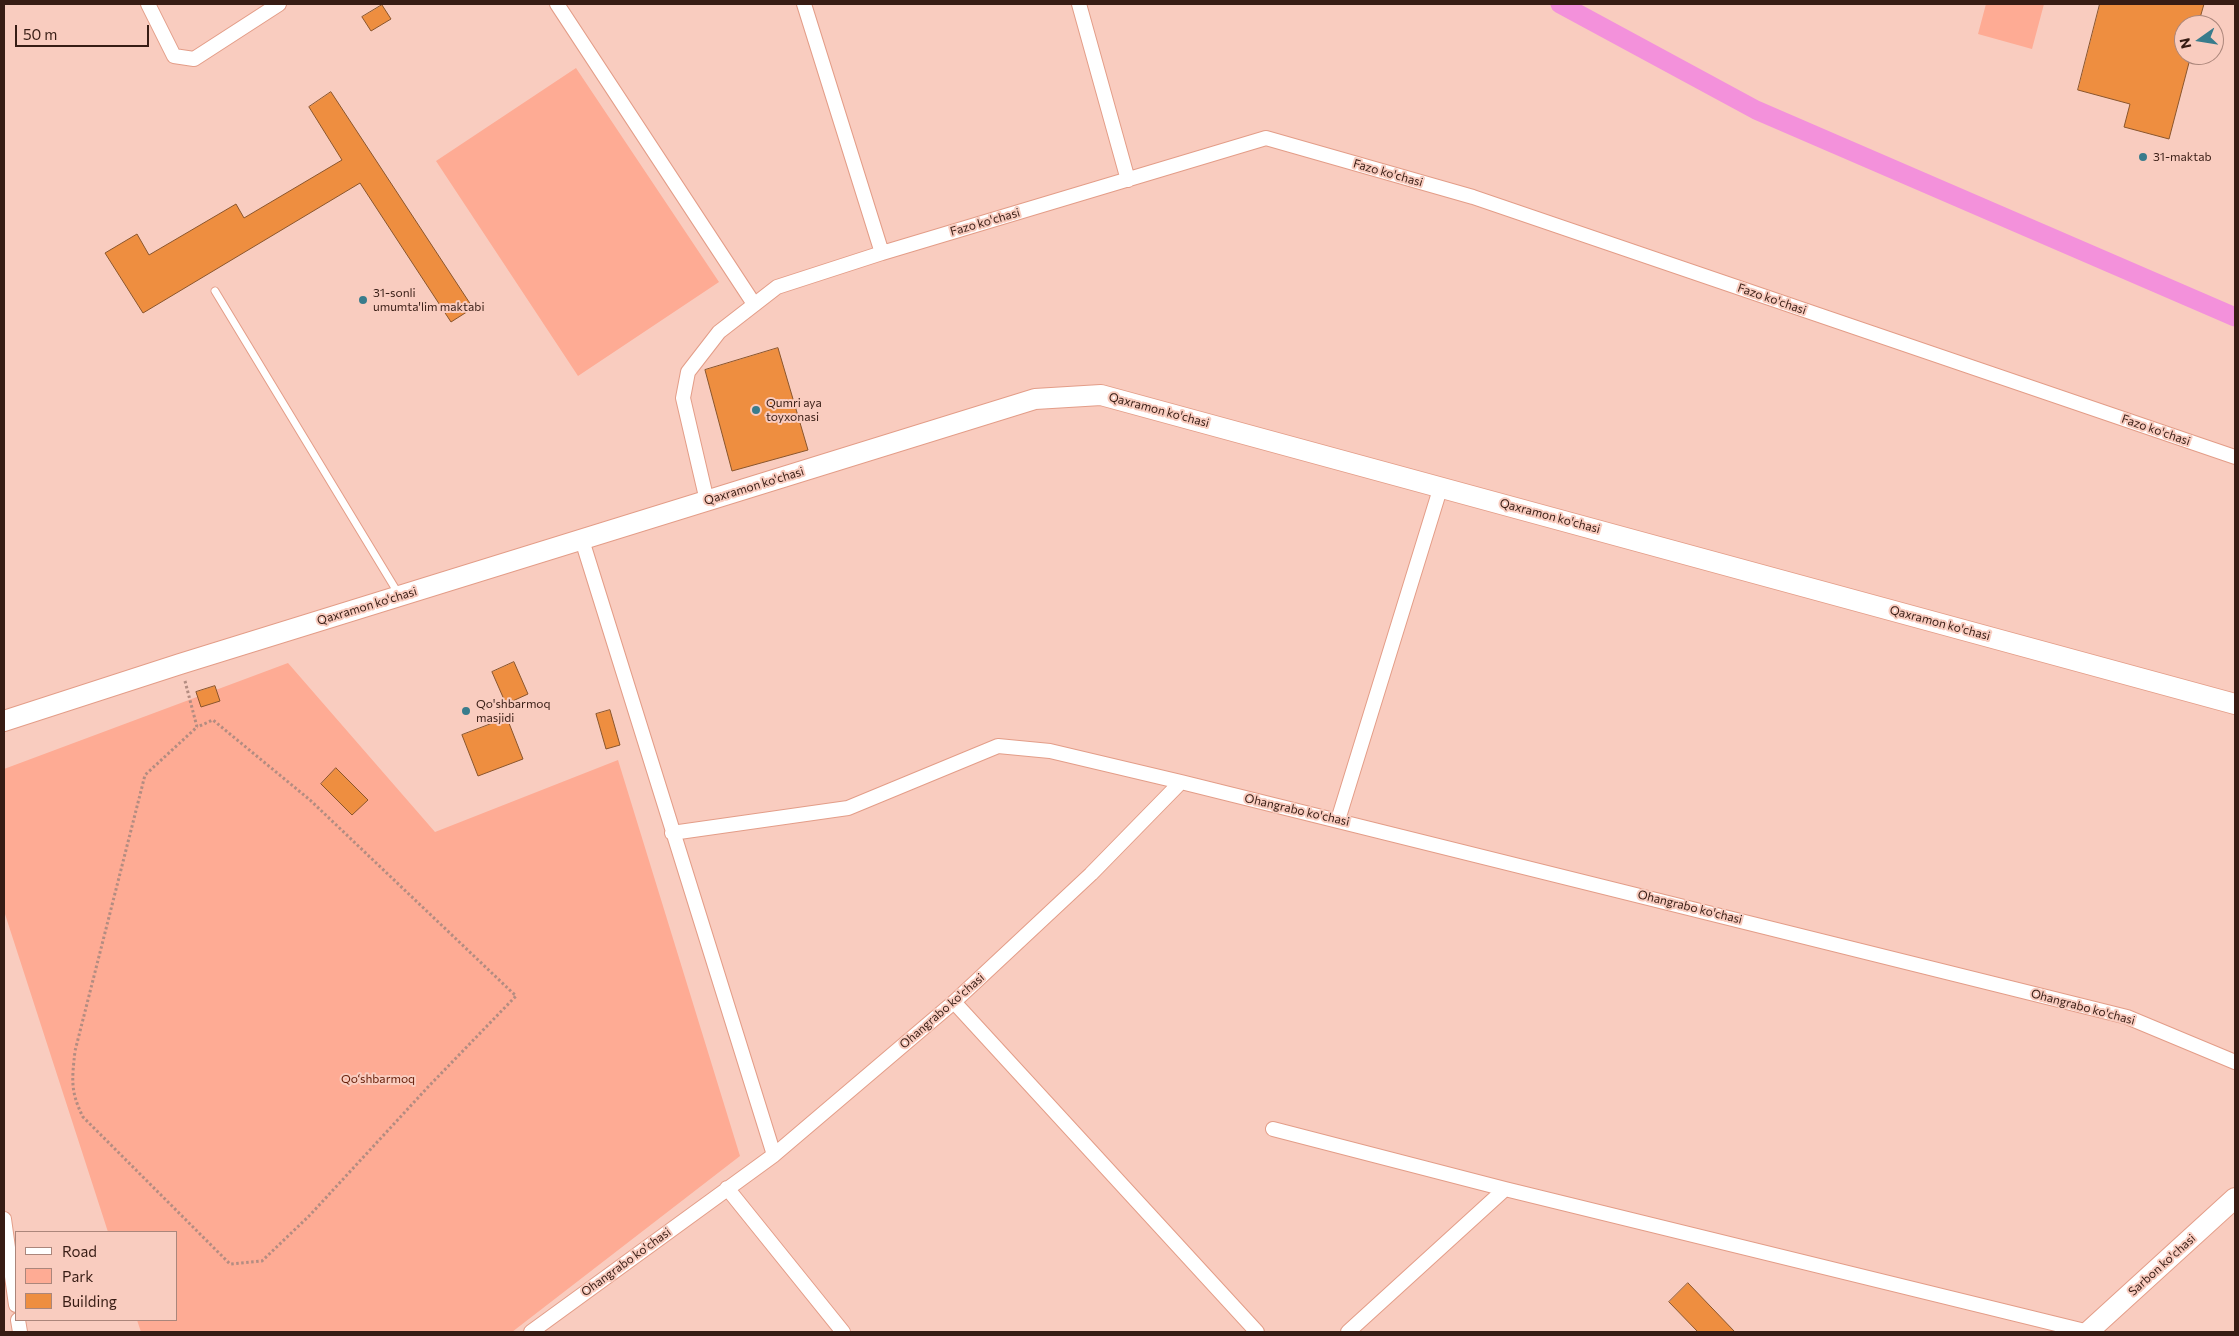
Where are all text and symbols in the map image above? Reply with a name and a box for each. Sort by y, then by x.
scale bar [18,15,151,47]
north arrow [2174,15,2224,65]
text: 50 m [23,25,57,43]
text: N [2175,36,2194,50]
place label: 31-maktab [2153,150,2212,164]
marker: 31-maktab [2137,151,2149,163]
street label: Fazo ko'chasi [1352,156,1424,190]
street label: Fazo ko'chasi [949,205,1021,239]
street label: Fazo ko'chasi [1736,281,1808,317]
place label: 31-sonli umumta'lim maktabi [373,286,484,314]
marker: 31-sonli umumta'lim maktabi [357,294,369,306]
street label: Qaxramon ko'chasi [1107,390,1211,430]
place label: Qumri aya toyxonasi [766,396,822,424]
marker: Qumri aya toyxonasi [750,404,762,416]
street label: Fazo ko'chasi [2120,412,2192,448]
street label: Qaxramon ko'chasi [702,464,806,508]
street label: Qaxramon ko'chasi [1498,496,1602,536]
street label: Qaxramon ko'chasi [315,584,419,628]
street label: Qaxramon ko'chasi [1888,603,1992,643]
place label: Qo'shbarmoq masjidi [476,697,551,725]
marker: Qo'shbarmoq masjidi [460,705,472,717]
street label: Ohangrabo ko'chasi [1243,791,1351,829]
street label: Ohangrabo ko'chasi [1636,887,1744,927]
street label: Ohangrabo ko'chasi [897,970,987,1052]
street label: Ohangrabo ko'chasi [2029,986,2137,1028]
park label: Qo‘shbarmoq [341,1072,415,1086]
street label: Ohangrabo ko'chasi [578,1225,674,1299]
legend [15,1231,178,1321]
street label: Sarbon ko'chasi [2126,1231,2198,1299]
text: Road [62,1242,97,1260]
text: Park [62,1267,93,1285]
text: Building [62,1292,117,1310]

